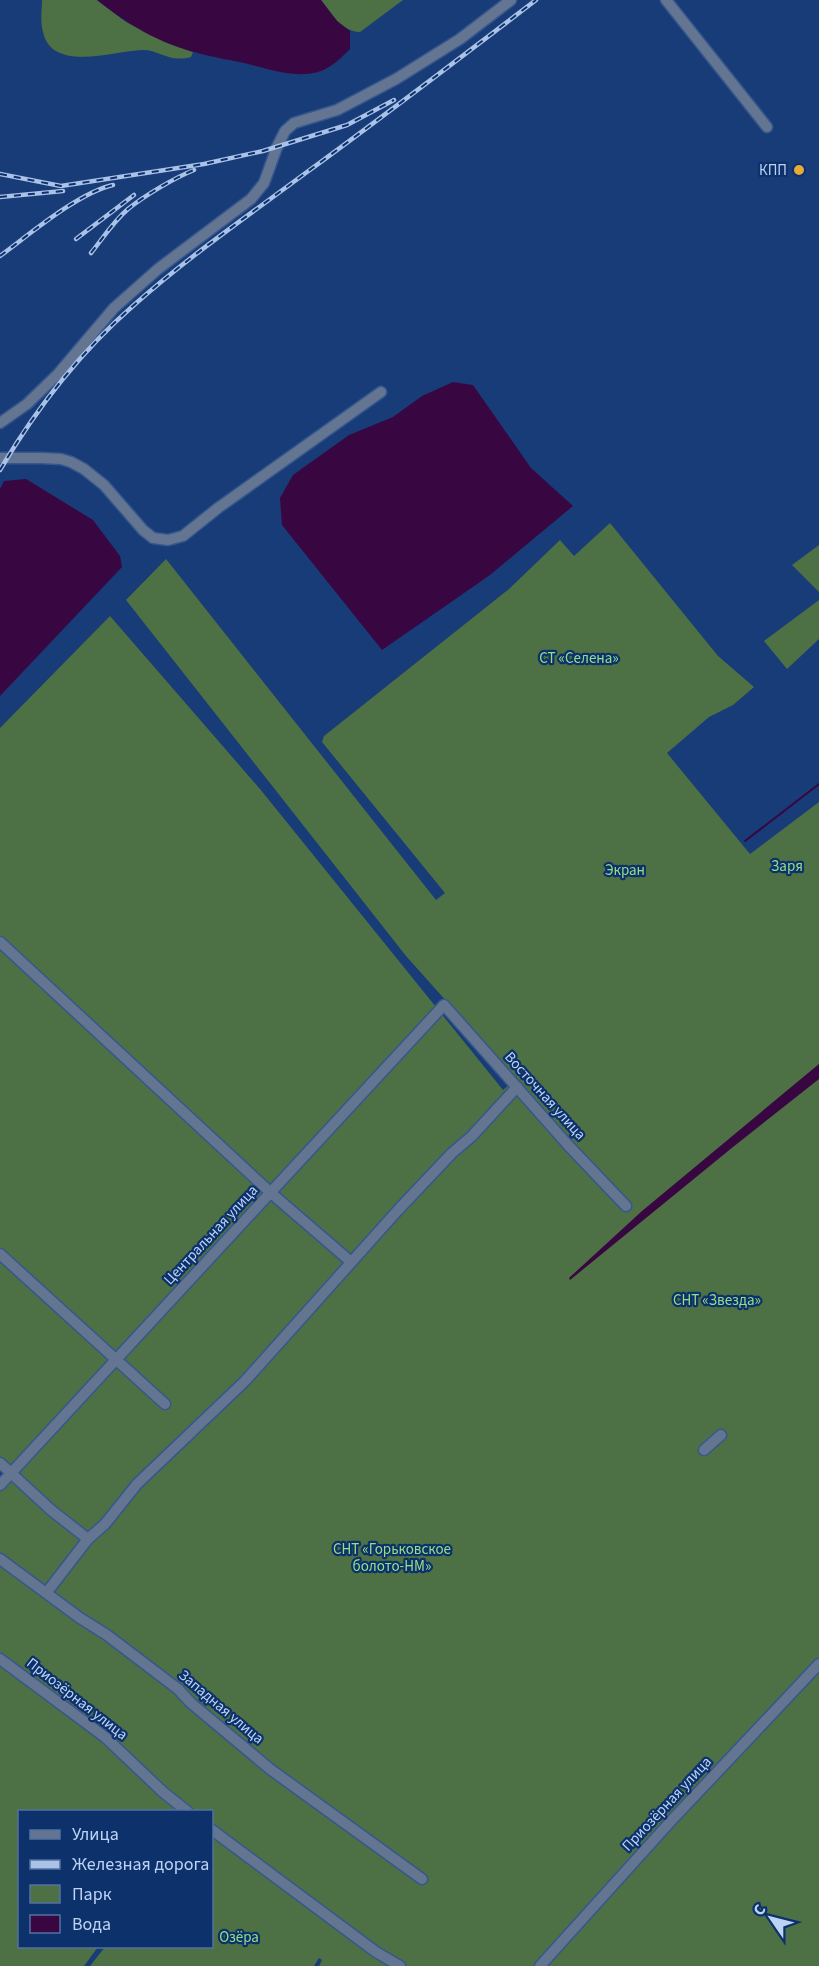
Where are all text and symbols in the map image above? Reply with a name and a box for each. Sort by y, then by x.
place label: КПП [759,160,787,181]
marker: КПП [792,163,806,177]
park label: СТ «Селена» [539,648,619,669]
park label: Заря [771,856,803,877]
park label: Экран [605,860,645,881]
street label: Восточная улица [500,1047,590,1145]
street label: Центральная улица [159,1180,263,1290]
park label: СНТ «Звезда» [673,1290,761,1311]
park label: СНТ «Горьковское болото-НМ» [333,1539,451,1577]
street label: Приозёрная улица [22,1653,132,1745]
street label: Западная улица [174,1665,268,1749]
street label: Приозёрная улица [617,1752,717,1856]
legend [18,1810,213,1948]
text: Улица [72,1822,119,1847]
text: Железная дорога [72,1852,209,1877]
text: Парк [72,1882,112,1907]
north arrow [741,1888,801,1948]
text: С [748,1900,771,1920]
text: Вода [72,1912,111,1937]
park label: Озёра [219,1927,259,1948]

